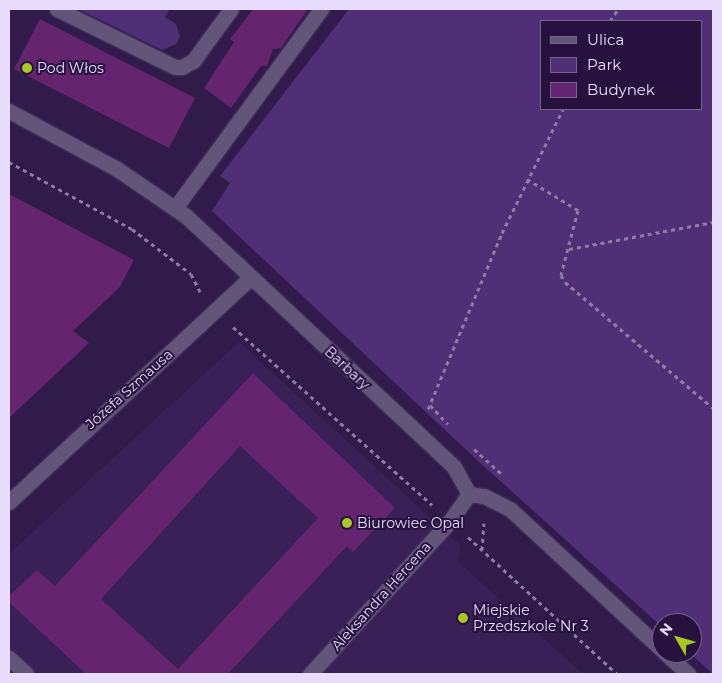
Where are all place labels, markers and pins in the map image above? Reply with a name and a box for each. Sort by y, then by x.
place label: Pod Włos [37,60,104,76]
marker: Pod Włos [21,62,33,74]
place label: Biurowiec Opal [357,515,464,531]
marker: Biurowiec Opal [341,517,353,529]
place label: Miejskie Przedszkole Nr 3 [473,602,589,634]
marker: Miejskie Przedszkole Nr 3 [457,612,469,624]

